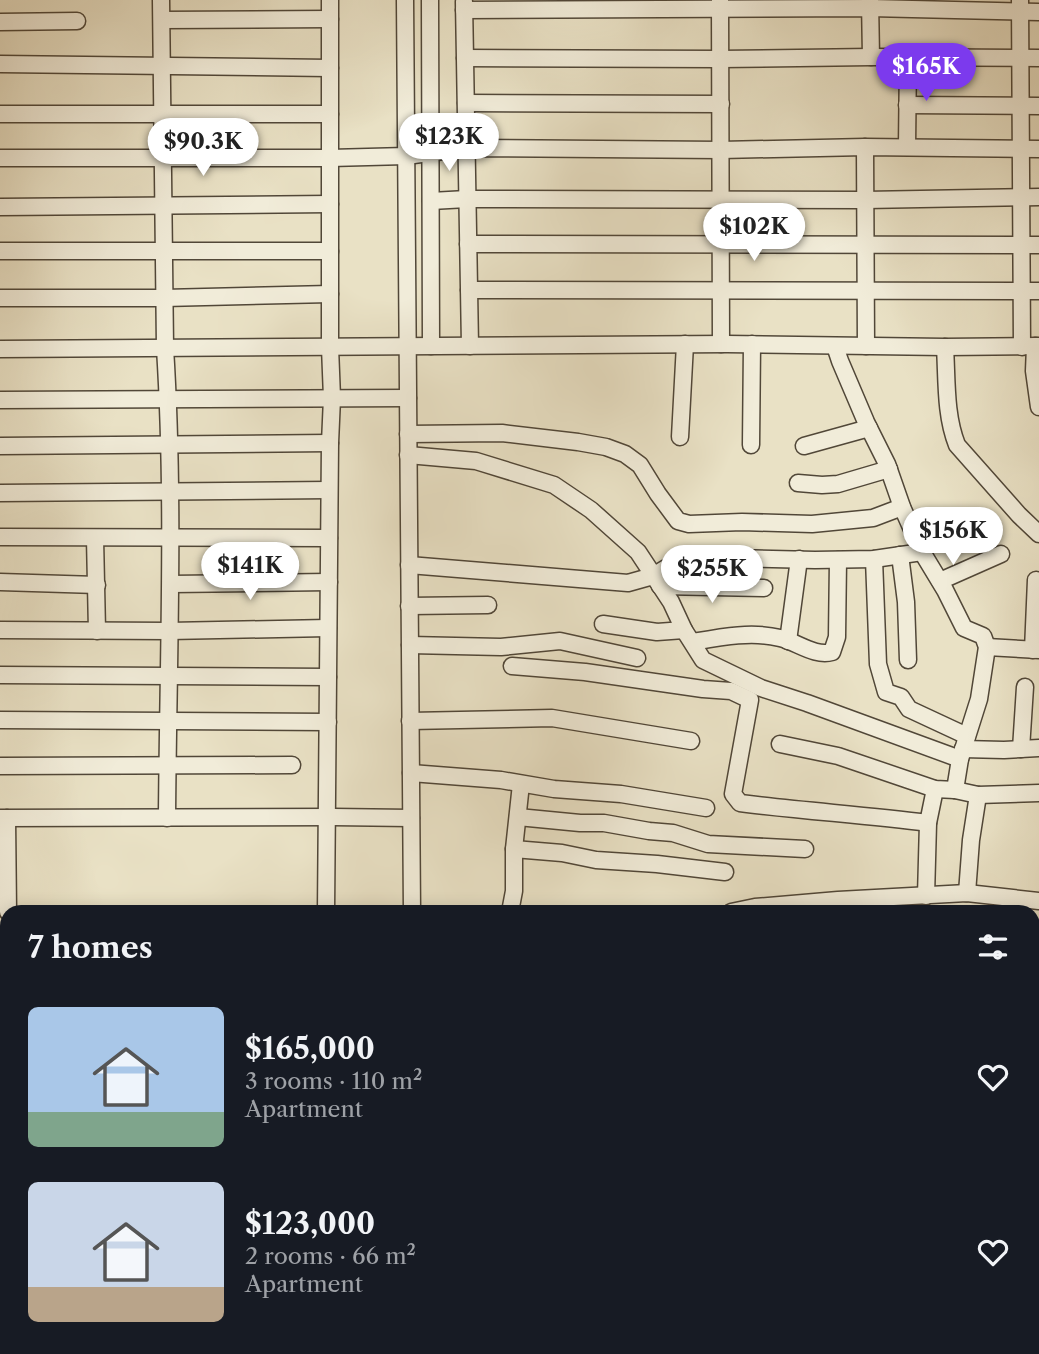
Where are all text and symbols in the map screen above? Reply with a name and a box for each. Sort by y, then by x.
pin: $165K [877,43,975,103]
text: $165K [892,52,960,80]
pin: $123K [400,114,498,173]
pin: $90.3K [146,118,260,178]
text: $123K [415,122,483,150]
text: $90.3K [164,127,242,155]
pin: $102K [705,204,803,263]
text: $102K [719,212,789,240]
pin: $156K [904,508,1002,567]
text: $156K [919,516,987,544]
pin: $141K [201,542,299,602]
pin: $255K [663,546,761,605]
text: $141K [217,551,283,579]
text: $255K [677,554,747,582]
icon: filters [974,928,1012,966]
text: 7 homes [28,929,153,966]
text: $165,000 [245,1030,375,1067]
icon: home [84,1035,168,1119]
icon: heart [974,1058,1012,1096]
text: 3 rooms · 110 m² [245,1067,422,1095]
text: Apartment [245,1095,363,1123]
text: $123,000 [245,1205,375,1242]
icon: home [84,1210,168,1294]
icon: heart [974,1233,1012,1271]
text: 2 rooms · 66 m² [245,1242,416,1270]
text: Apartment [245,1270,363,1298]

